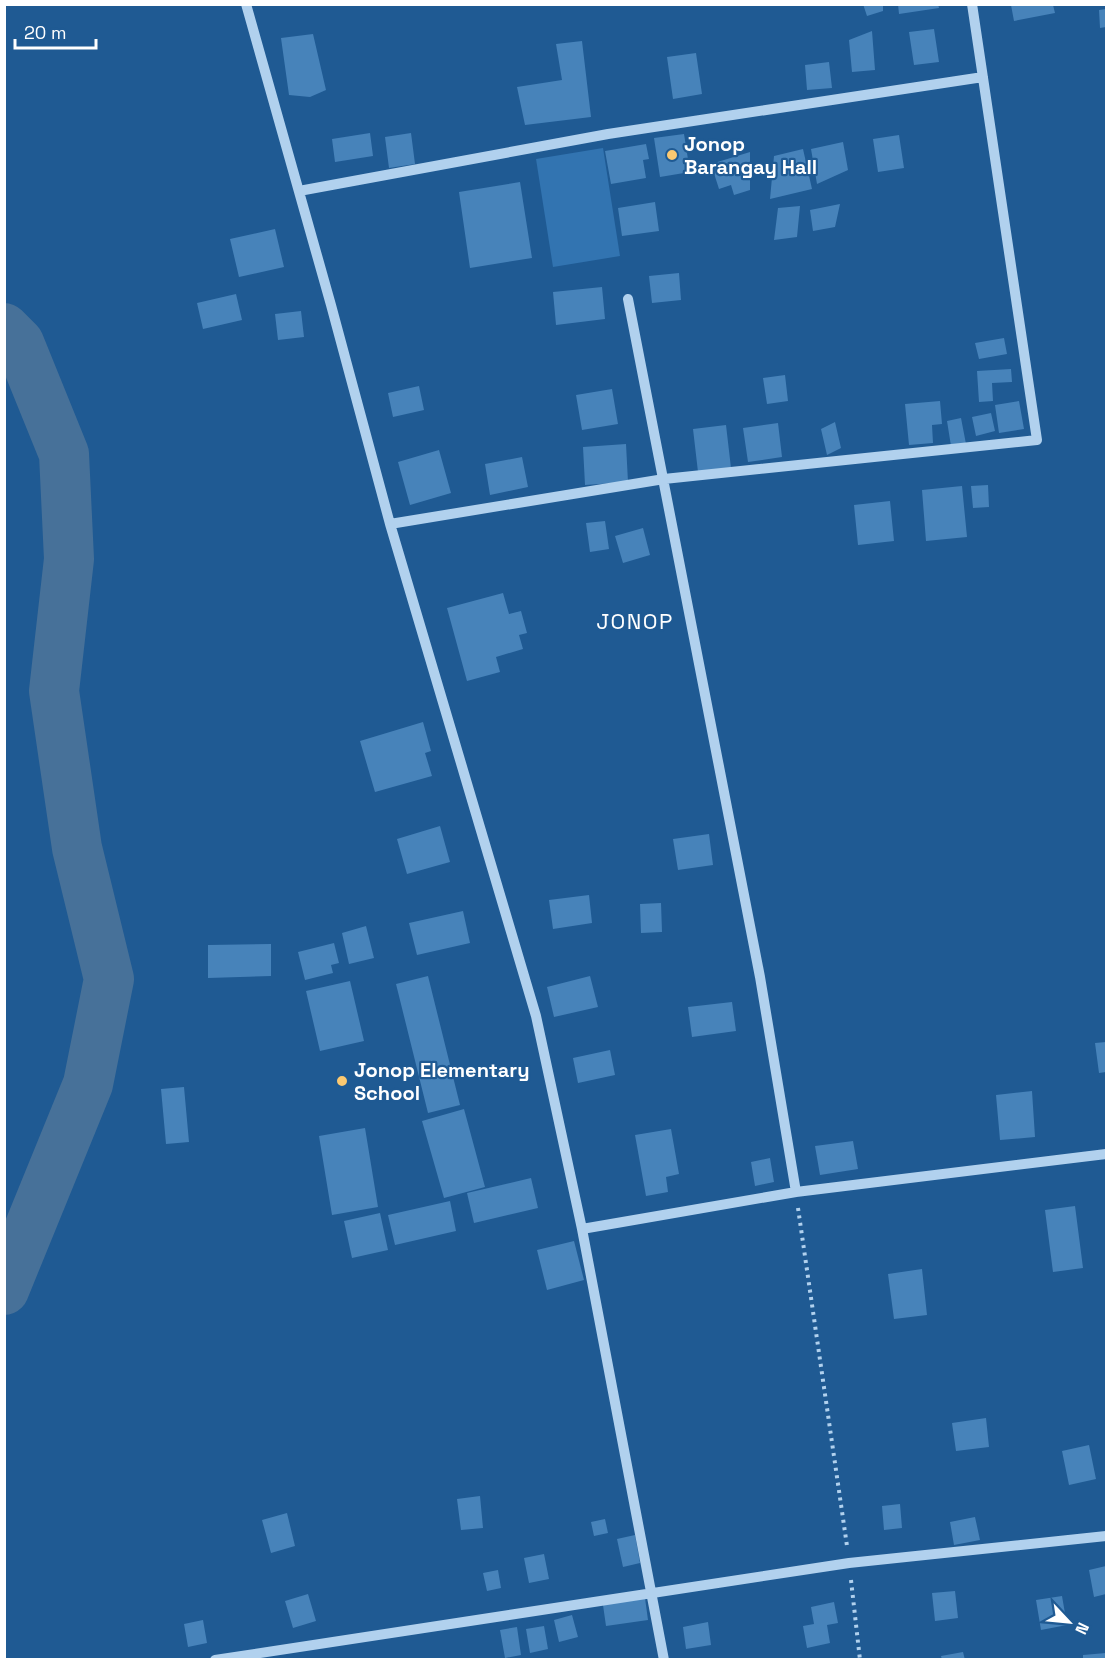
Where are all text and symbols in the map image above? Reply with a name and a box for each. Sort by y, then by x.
scale bar [15,12,96,50]
text: 20 m [24,21,67,44]
place label: Jonop Barangay Hall [684,131,817,180]
marker: Jonop Barangay Hall [665,148,679,162]
district label: JONOP [596,607,674,635]
place label: Jonop Elementary School [354,1057,530,1106]
marker: Jonop Elementary School [335,1074,349,1088]
north arrow [1039,1592,1099,1652]
text: N [1070,1619,1094,1638]

